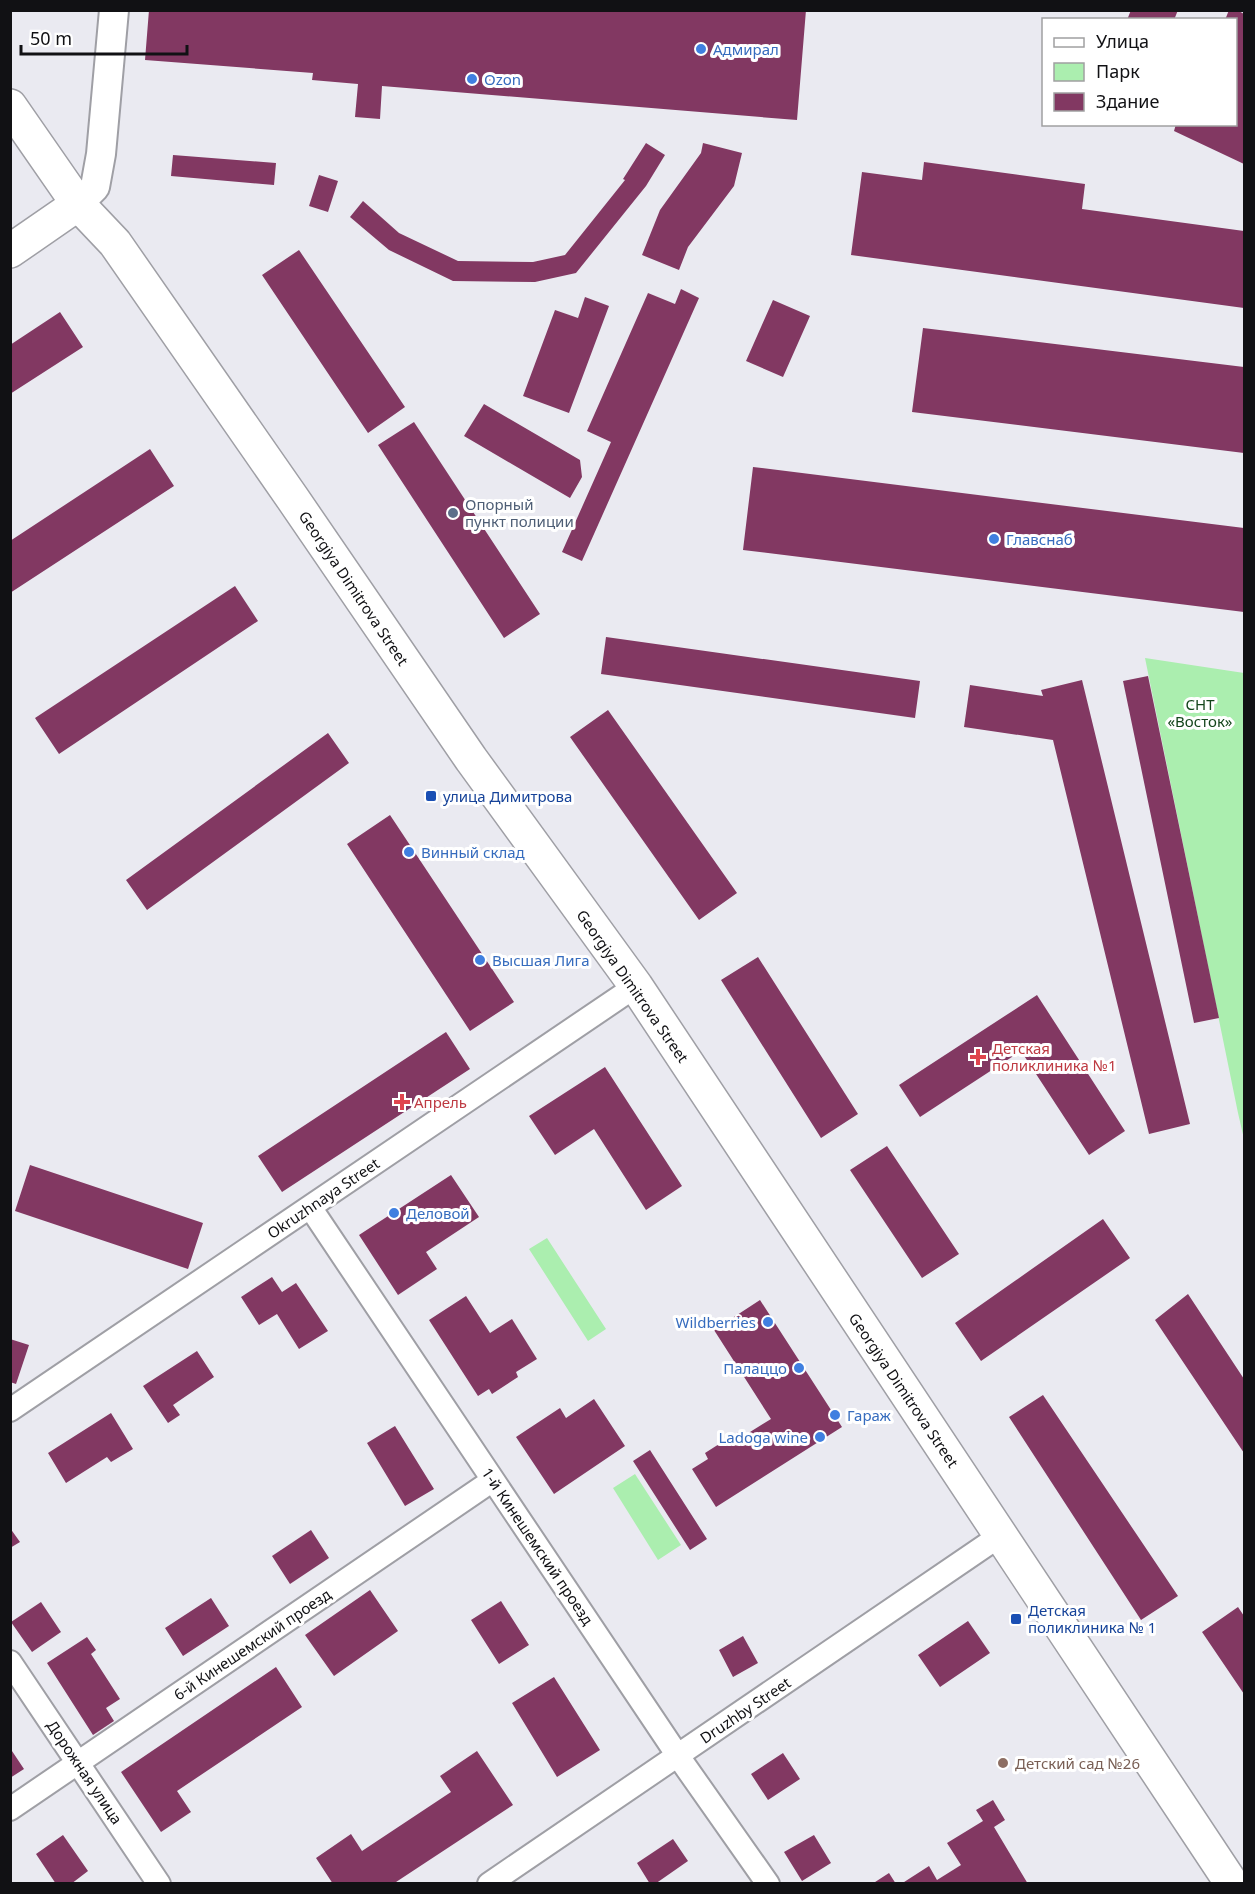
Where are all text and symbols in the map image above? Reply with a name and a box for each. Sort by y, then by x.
scale bar [21,18,188,56]
legend [1042,18,1237,126]
text: 50 m [30,26,72,50]
text: Улица [1096,29,1149,53]
place label: Адмирал [713,39,779,59]
marker: Адмирал [694,42,708,56]
text: Парк [1096,59,1140,83]
place label: Ozon [484,69,521,89]
marker: Ozon [465,72,479,86]
text: Здание [1096,89,1160,113]
place label: Опорный пункт полиции [465,494,574,531]
marker: Опорный пункт полиции [446,506,460,520]
street label: Georgiya Dimitrova Street [295,507,414,670]
place label: Главснаб [1006,529,1073,549]
marker: Главснаб [987,532,1001,546]
park label: СНТ «Восток» [1167,694,1233,731]
place label: улица Димитрова [443,786,572,806]
marker: улица Димитрова [424,789,438,803]
place label: Винный склад [421,842,525,862]
marker: Винный склад [402,845,416,859]
street label: Georgiya Dimitrova Street [573,906,694,1067]
place label: Высшая Лига [492,950,590,970]
marker: Высшая Лига [473,953,487,967]
place label: Детская поликлиника №1 [992,1038,1117,1075]
marker: Детская поликлиника №1 [969,1048,987,1066]
place label: Апрель [414,1092,467,1112]
marker: Апрель [395,1095,409,1109]
street label: Okruzhnaya Street [263,1153,383,1243]
place label: Деловой [406,1203,470,1223]
marker: Деловой [387,1206,401,1220]
street label: Georgiya Dimitrova Street [845,1309,964,1472]
place label: Wildberries [675,1312,756,1332]
marker: Wildberries [761,1315,775,1329]
place label: Палаццо [723,1358,787,1378]
marker: Палаццо [792,1361,806,1375]
place label: Гараж [847,1405,892,1425]
marker: Гараж [828,1408,842,1422]
place label: Ladoga wine [718,1427,808,1447]
marker: Ladoga wine [813,1430,827,1444]
street label: 1-й Кинешемский проезд [478,1463,598,1629]
street label: 6-й Кинешемский проезд [169,1584,335,1704]
place label: Детская поликлиника № 1 [1028,1600,1156,1637]
marker: Детская поликлиника № 1 [1009,1612,1023,1626]
street label: Druzhby Street [696,1672,795,1748]
street label: Дорожная улица [43,1716,127,1828]
place label: Детский сад №26 [1015,1753,1140,1773]
marker: Детский сад №26 [996,1756,1010,1770]

